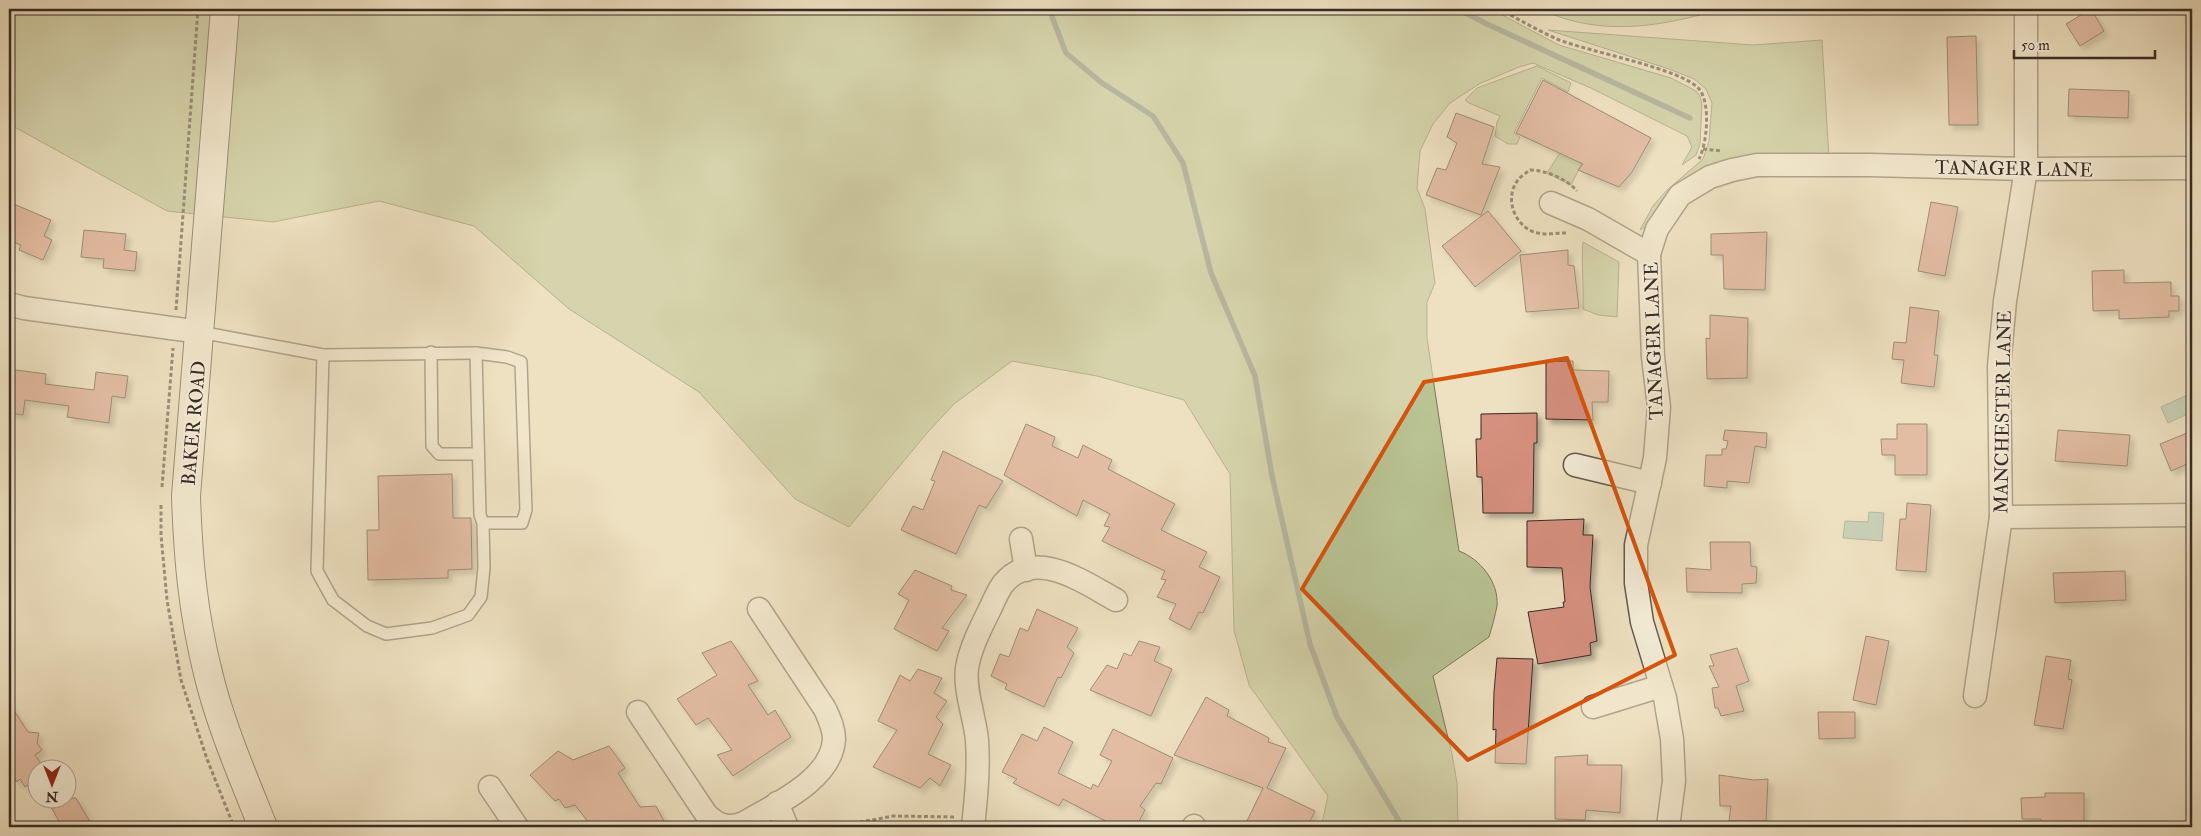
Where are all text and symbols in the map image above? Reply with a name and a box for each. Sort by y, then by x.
scale bar [2014,28,2155,60]
text: 50 m [2021,36,2050,55]
street label: TANAGER LANE [1935,156,2094,182]
street label: TANAGER LANE [1639,261,1669,420]
street label: MANCHESTER LANE [1989,310,2017,514]
street label: BAKER ROAD [177,360,211,486]
north arrow [28,758,78,808]
text: N [45,788,59,805]

